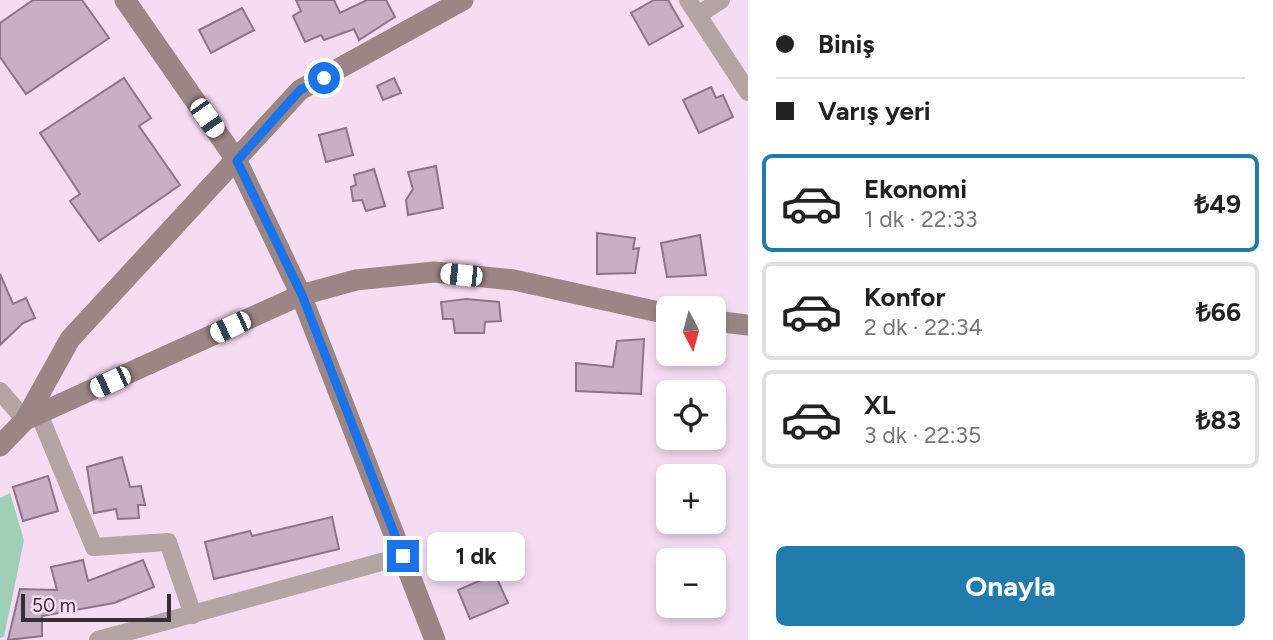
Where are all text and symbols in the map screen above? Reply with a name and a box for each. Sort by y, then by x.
text: Biniş [818,28,875,60]
route start [308,62,340,94]
car [187,95,228,141]
text: Varış yeri [818,95,931,127]
icon: car [780,172,843,235]
text: Ekonomi [864,173,967,205]
text: ₺49 [1195,188,1241,220]
text: 1 dk · 22:33 [864,205,978,233]
car [440,262,483,288]
icon: car [780,280,843,343]
text: Konfor [864,281,945,313]
north arrow [656,296,726,366]
map controls [656,296,726,618]
text: ₺66 [1196,296,1241,328]
car [207,309,254,345]
text: 2 dk · 22:34 [864,313,983,341]
car [87,364,134,400]
button: locate [656,380,726,450]
icon: car [780,388,843,451]
text: XL [864,389,896,421]
text: ₺83 [1196,404,1241,436]
text: 3 dk · 22:35 [864,421,981,449]
button: + [656,464,726,534]
callout: 1 dk [428,532,526,580]
route end [387,540,419,572]
text: 1 dk [455,542,497,570]
button: Onayla [776,546,1245,626]
button: − [656,548,726,618]
scale bar [21,591,172,623]
text: 50 m [32,594,76,617]

